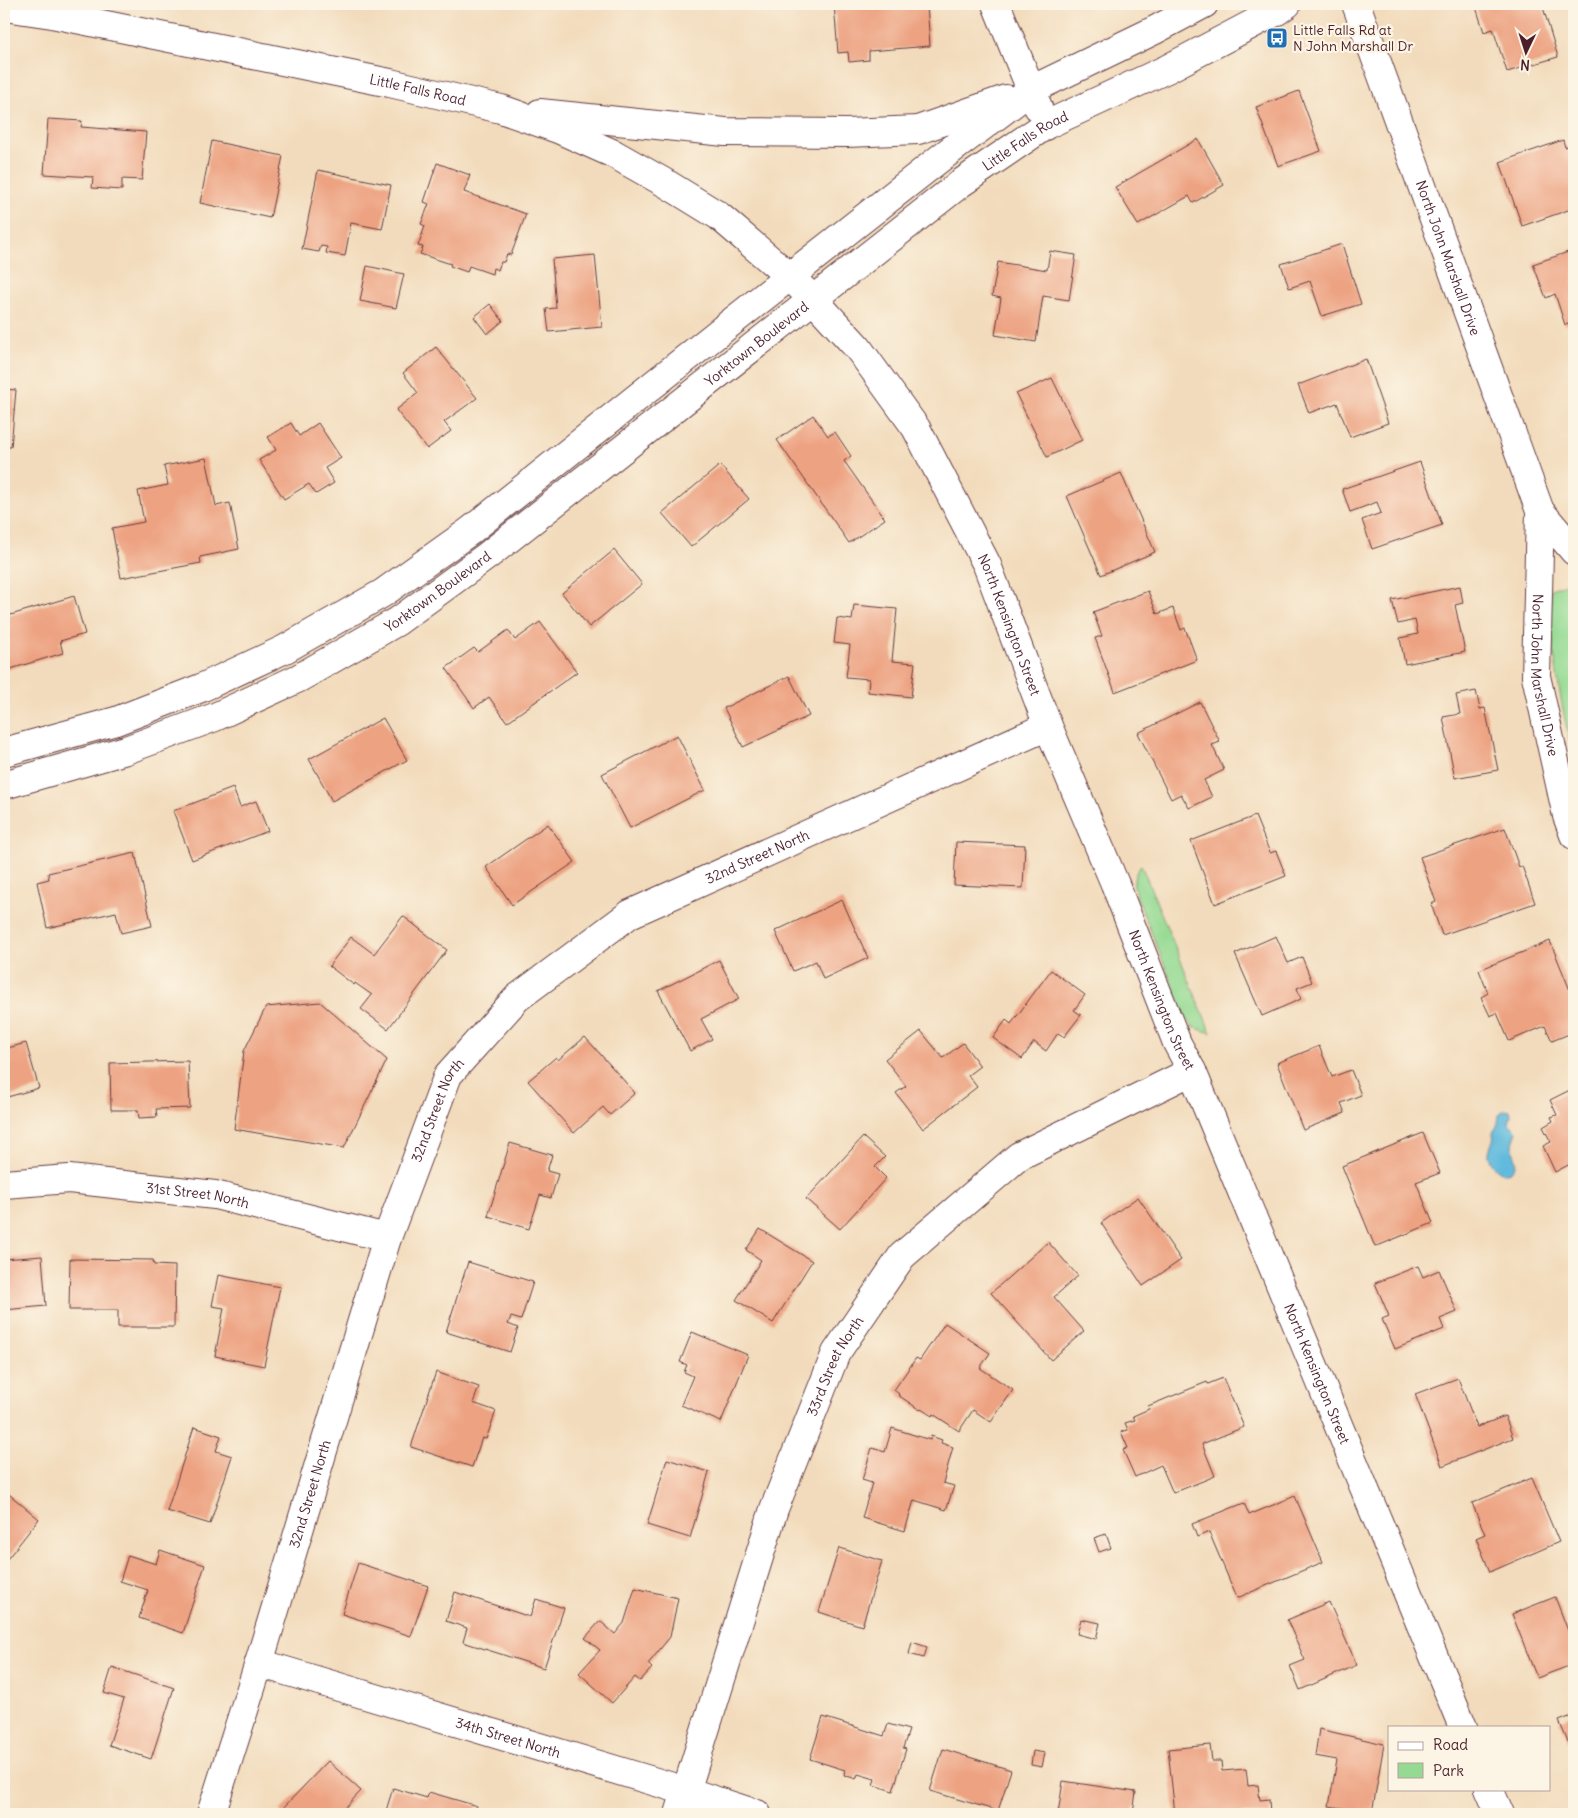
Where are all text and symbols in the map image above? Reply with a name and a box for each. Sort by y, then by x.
place label: Little Falls Rd at N John Marshall Dr [1293,21,1413,55]
bus stop icon: Little Falls Rd at N John Marshall Dr [1265,26,1289,50]
north arrow [1500,28,1550,78]
text: N [1520,56,1531,74]
street label: Little Falls Road [368,70,468,109]
street label: Little Falls Road [979,107,1071,175]
street label: North John Marshall Drive [1412,178,1485,338]
street label: Yorktown Boulevard [701,297,812,390]
street label: Yorktown Boulevard [381,547,494,636]
street label: North Kensington Street [974,551,1045,698]
street label: North John Marshall Drive [1527,594,1563,758]
street label: 32nd Street North [702,826,812,888]
street label: North Kensington Street [1125,927,1199,1073]
street label: 32nd Street North [407,1054,468,1165]
street label: 31st Street North [145,1179,251,1212]
street label: North Kensington Street [1280,1301,1354,1447]
street label: 33rd Street North [803,1313,867,1419]
street label: 32nd Street North [285,1438,335,1550]
street label: 34th Street North [453,1713,563,1762]
legend [1388,1726,1550,1790]
text: Road [1433,1735,1468,1754]
text: Park [1433,1761,1464,1780]

